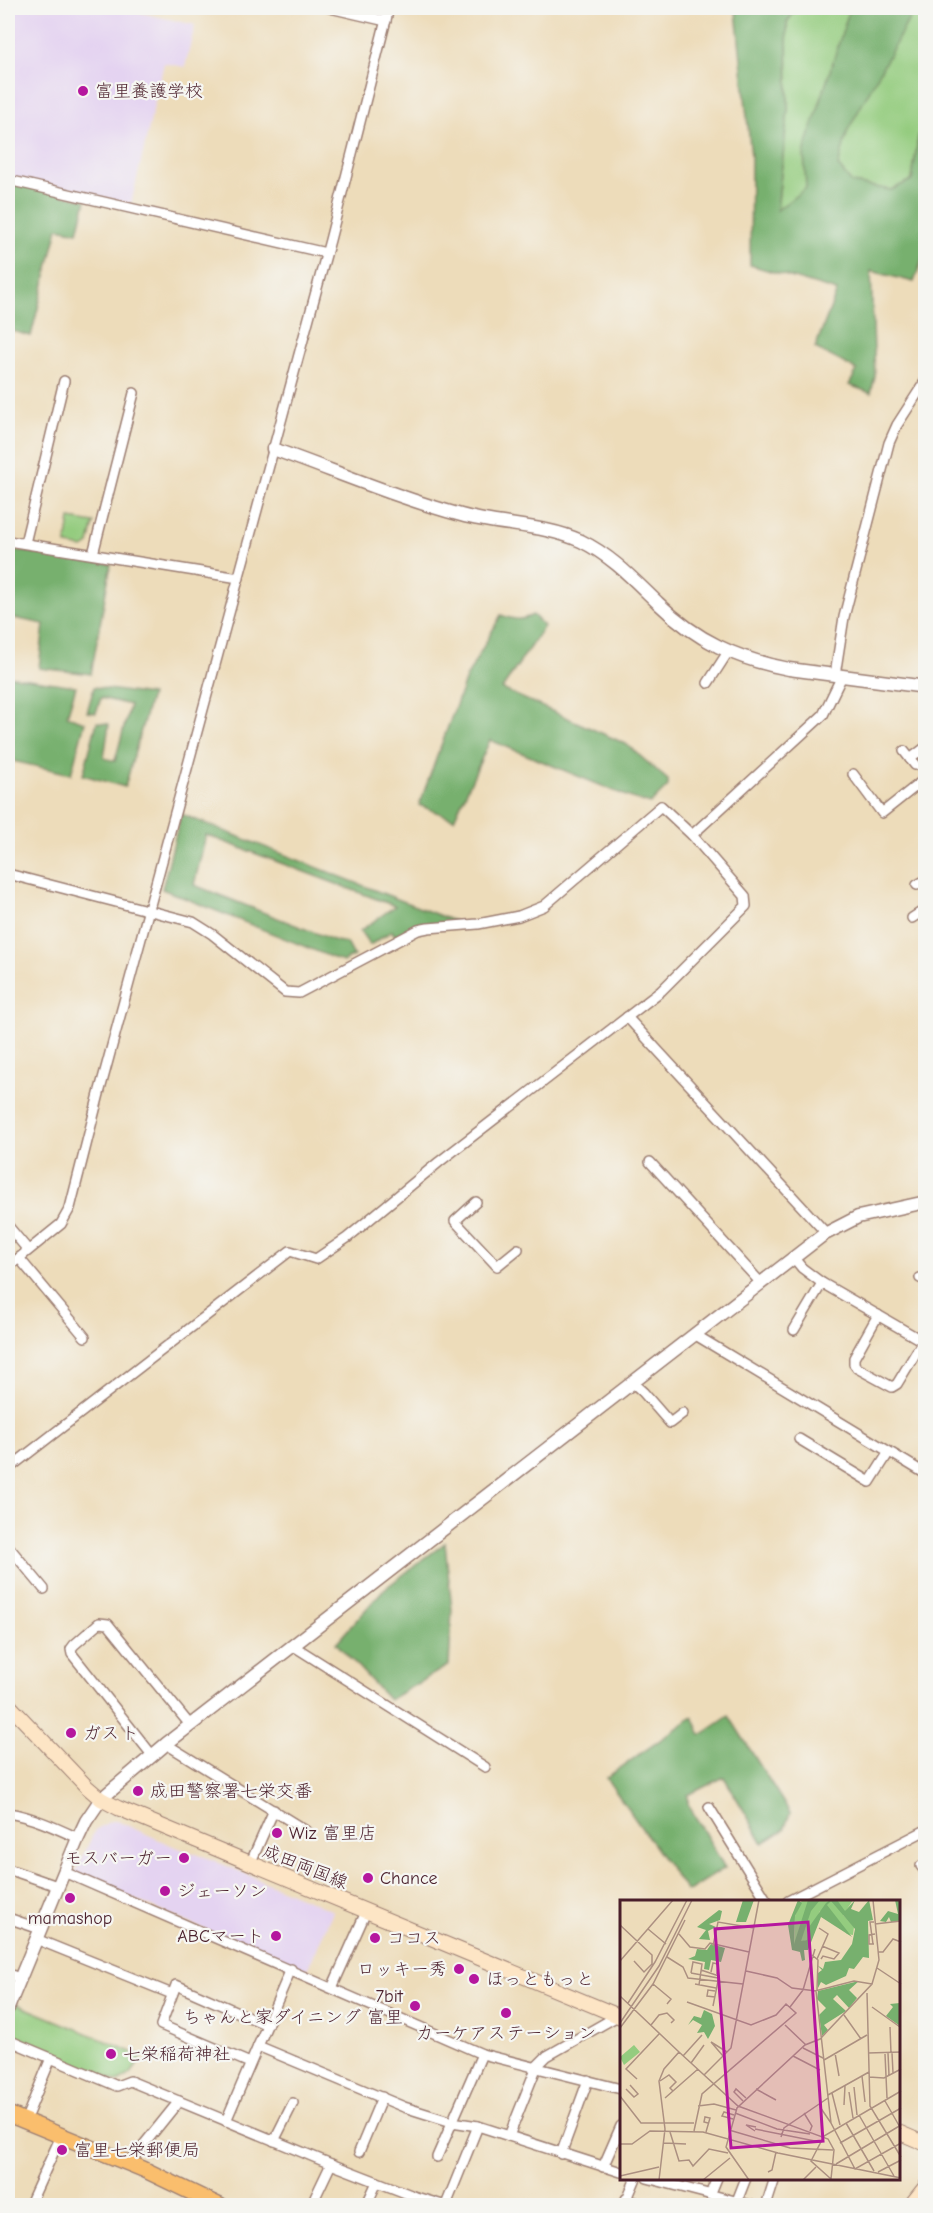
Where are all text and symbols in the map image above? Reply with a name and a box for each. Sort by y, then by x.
place label: 富里養護学校 [95,81,203,102]
marker: 富里養護学校 [76,84,90,98]
place label: ガスト [83,1723,139,1744]
marker: ガスト [64,1726,78,1740]
place label: 成田警察署七栄交番 [150,1781,312,1802]
marker: 成田警察署七栄交番 [131,1784,145,1798]
place label: Wiz 富里店 [289,1823,377,1844]
marker: Wiz 富里店 [270,1826,284,1840]
street label: 成田両国線 [259,1840,351,1894]
place label: モスバーガー [64,1848,172,1869]
marker: モスバーガー [177,1851,191,1865]
place label: Chance [380,1868,438,1889]
marker: Chance [361,1871,375,1885]
place label: ジェーソン [177,1881,267,1902]
marker: ジェーソン [158,1884,172,1898]
marker: mamashop [63,1891,77,1905]
inset map [620,1900,900,2180]
place label: mamashop [28,1908,112,1929]
place label: ABCマート [177,1926,264,1947]
place label: ココス [387,1928,441,1949]
marker: ABCマート [269,1929,283,1943]
marker: ココス [368,1931,382,1945]
place label: ロッキー秀 [357,1959,447,1980]
marker: ロッキー秀 [452,1962,466,1976]
place label: ほっともっと [486,1969,594,1990]
marker: ほっともっと [467,1972,481,1986]
place label: 7bit ちゃんと家ダイニング 富里 [183,1986,404,2028]
marker: 7bit ちゃんと家ダイニング 富里 [408,1999,422,2013]
marker: カーケアステーション [499,2006,513,2020]
place label: カーケアステーション [416,2023,596,2044]
place label: 七栄稲荷神社 [123,2044,231,2065]
marker: 七栄稲荷神社 [104,2047,118,2061]
place label: 富里七栄郵便局 [74,2140,200,2161]
marker: 富里七栄郵便局 [55,2143,69,2157]

